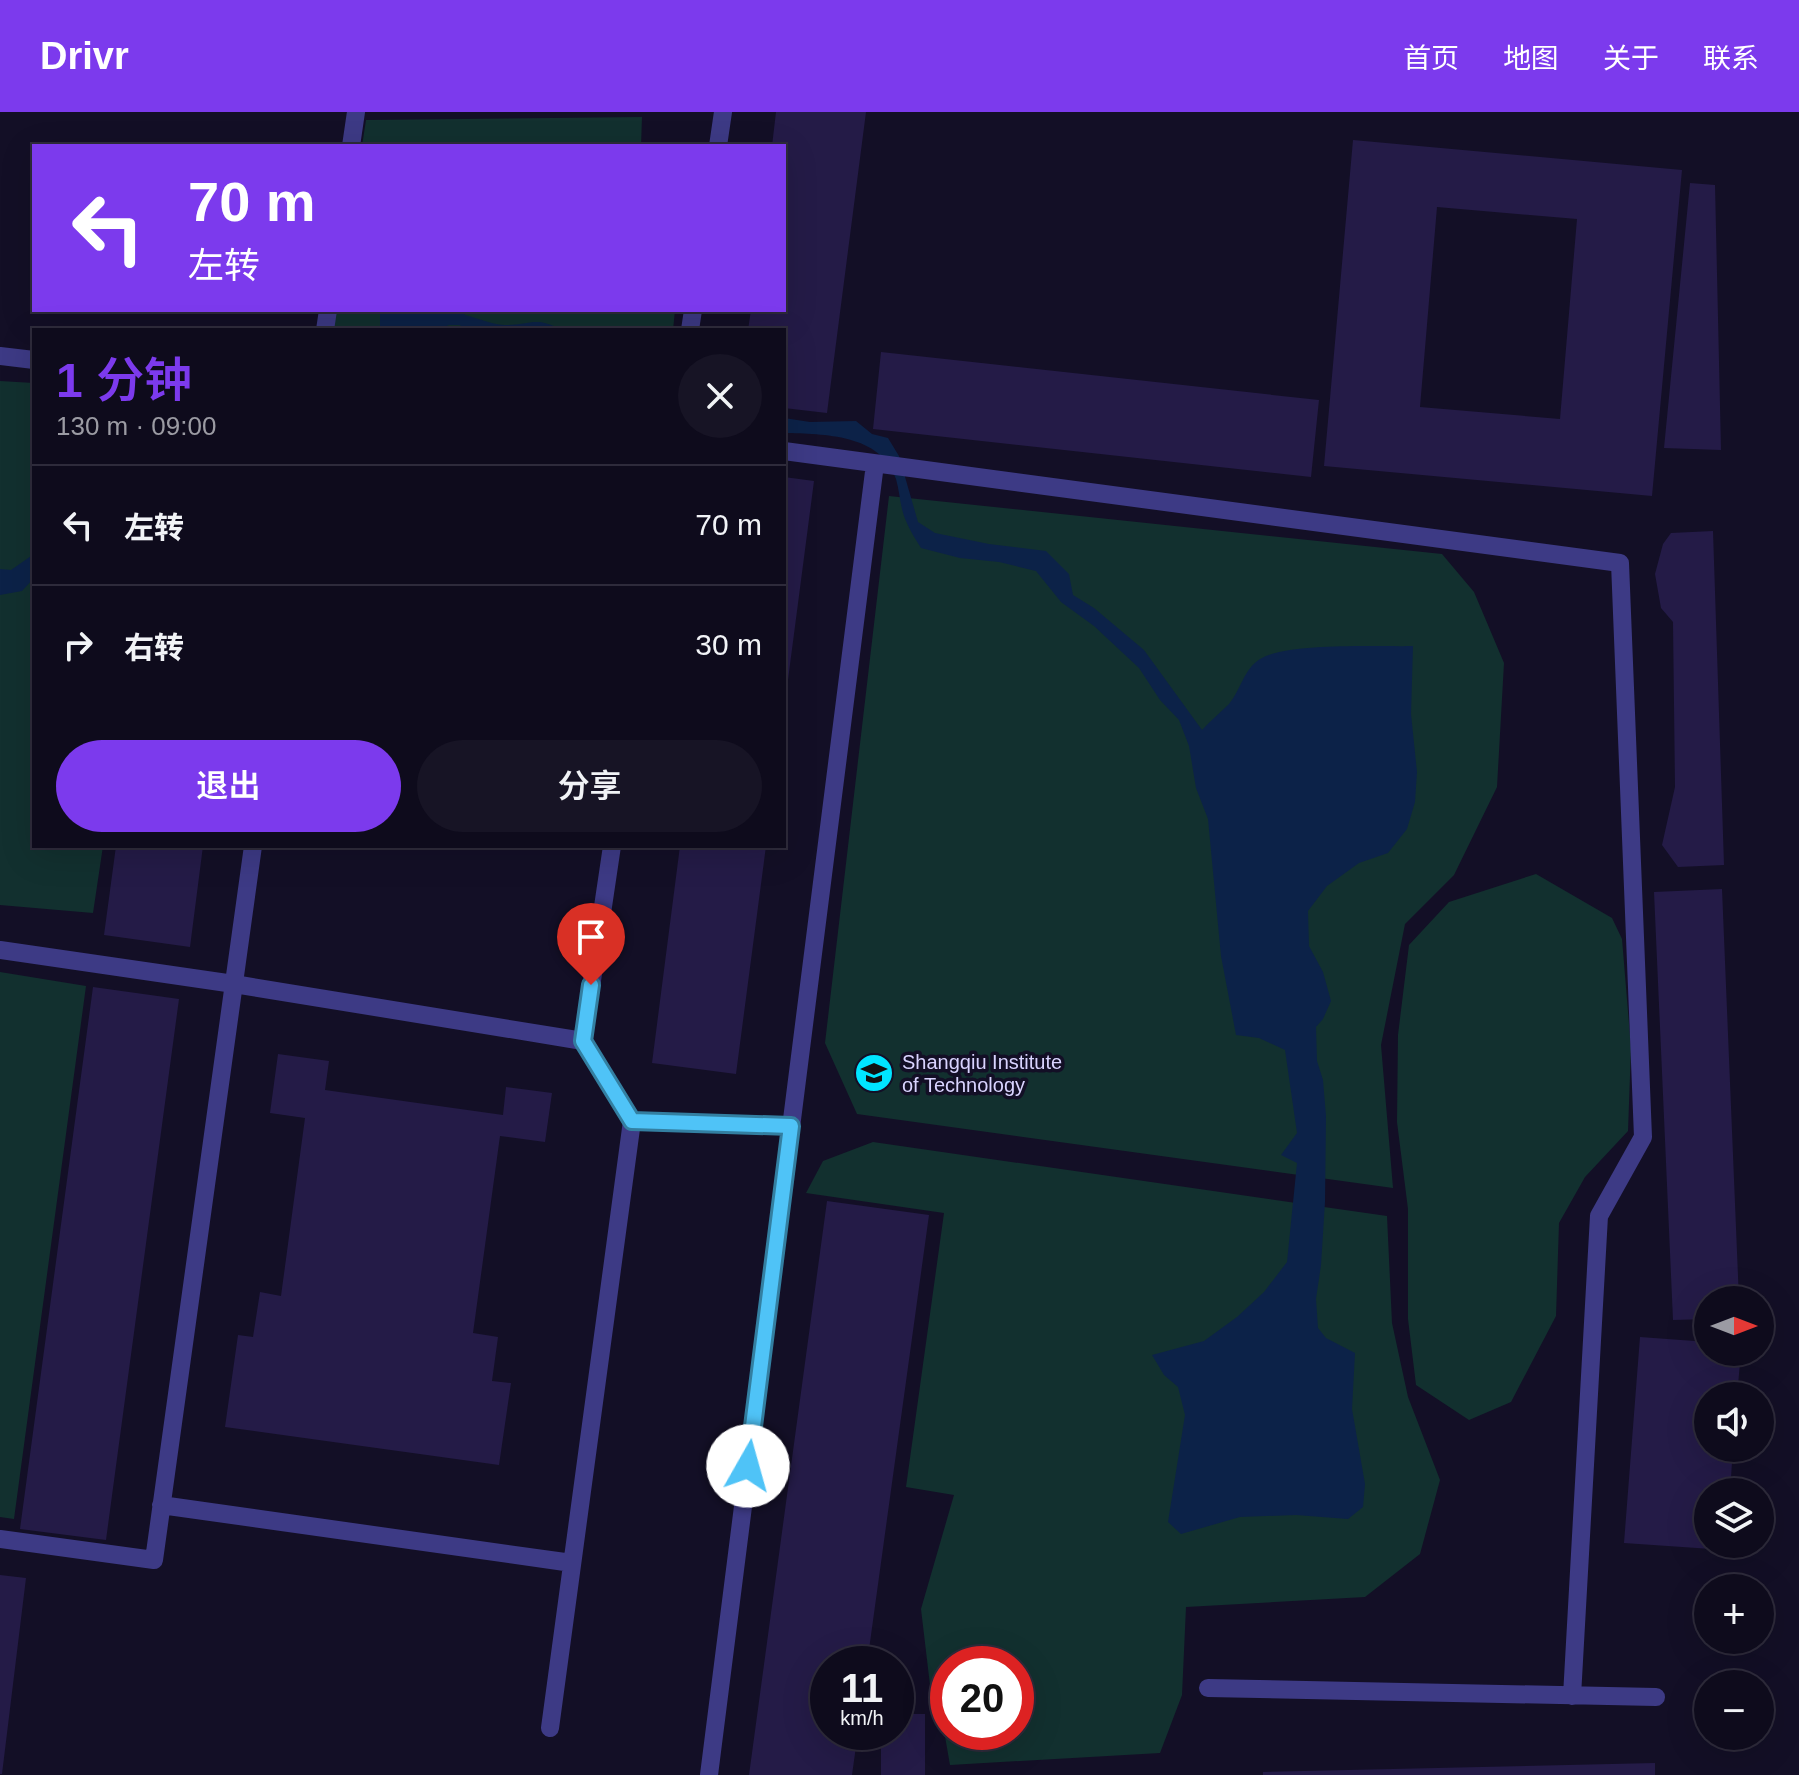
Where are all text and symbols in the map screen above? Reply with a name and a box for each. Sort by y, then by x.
text: Drivr [40,35,129,77]
text: 首页 [1403,43,1459,74]
text: 地图 [1503,43,1559,74]
text: 关于 [1603,43,1659,74]
text: 联系 [1703,43,1759,74]
text: 70 m [188,170,316,233]
icon: left [56,176,160,280]
text: 左转 [188,245,260,286]
text: 1 分钟 [56,354,192,407]
button: close [678,354,762,438]
text: 130 m · 09:00 [56,411,216,441]
icon: left [56,503,100,547]
text: 70 m [695,508,762,541]
text: 左转 [124,511,184,544]
icon: right [56,623,100,667]
text: 30 m [695,628,762,661]
text: 右转 [124,631,184,664]
button: 退出 [56,740,401,832]
button: 分享 [417,740,762,832]
pin [557,903,625,985]
icon: arrive [569,915,613,959]
place label: Shangqiu Institute of Technology [902,1051,1062,1096]
school or university icon: Shangqiu Institute of Technology [853,1052,895,1094]
north arrow [1694,1286,1774,1366]
map controls [1694,1286,1774,1750]
button: sound [1694,1382,1774,1462]
position arrow [706,1424,790,1508]
button: layers [1694,1478,1774,1558]
button: + [1694,1574,1774,1654]
speed limit sign: 20 [930,1646,1034,1750]
text: 11 [841,1666,883,1710]
button: − [1694,1670,1774,1750]
text: km/h [840,1707,884,1729]

